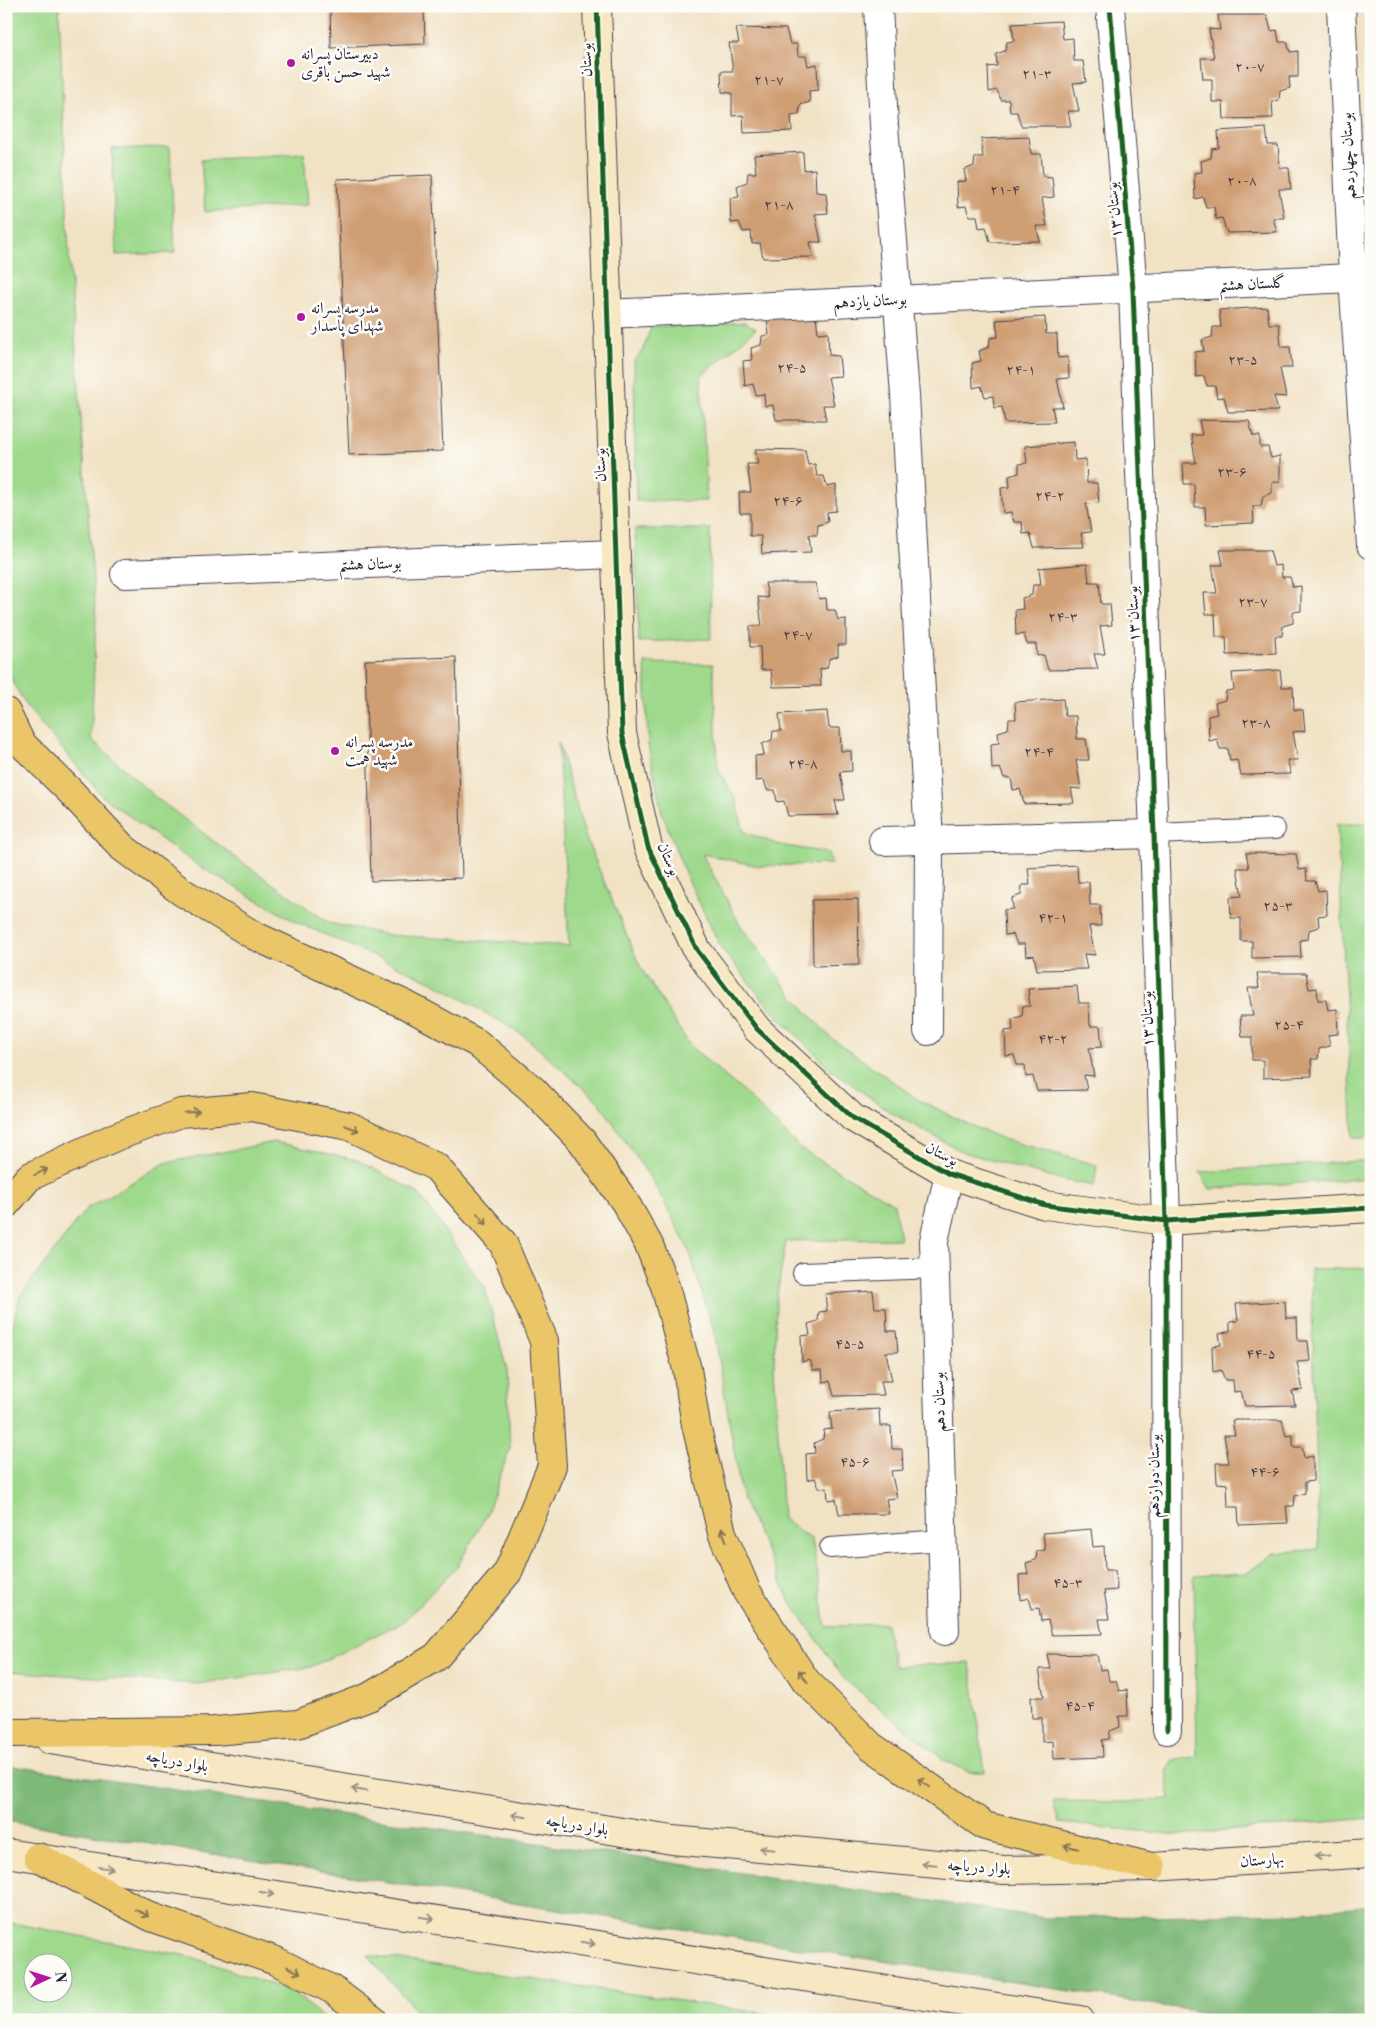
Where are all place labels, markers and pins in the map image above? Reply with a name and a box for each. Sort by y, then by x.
place label: دبیرستان پسرانه شهید حسن باقری [301,44,390,83]
marker: دبیرستان پسرانه شهید حسن باقری [285,57,297,69]
place label: مدرسه پسرانه شهدای پاسدار [309,298,384,337]
marker: مدرسه پسرانه شهدای پاسدار [295,311,307,323]
place label: مدرسه پسرانه شهید همت [345,732,413,770]
marker: مدرسه پسرانه شهید همت [329,745,341,757]

